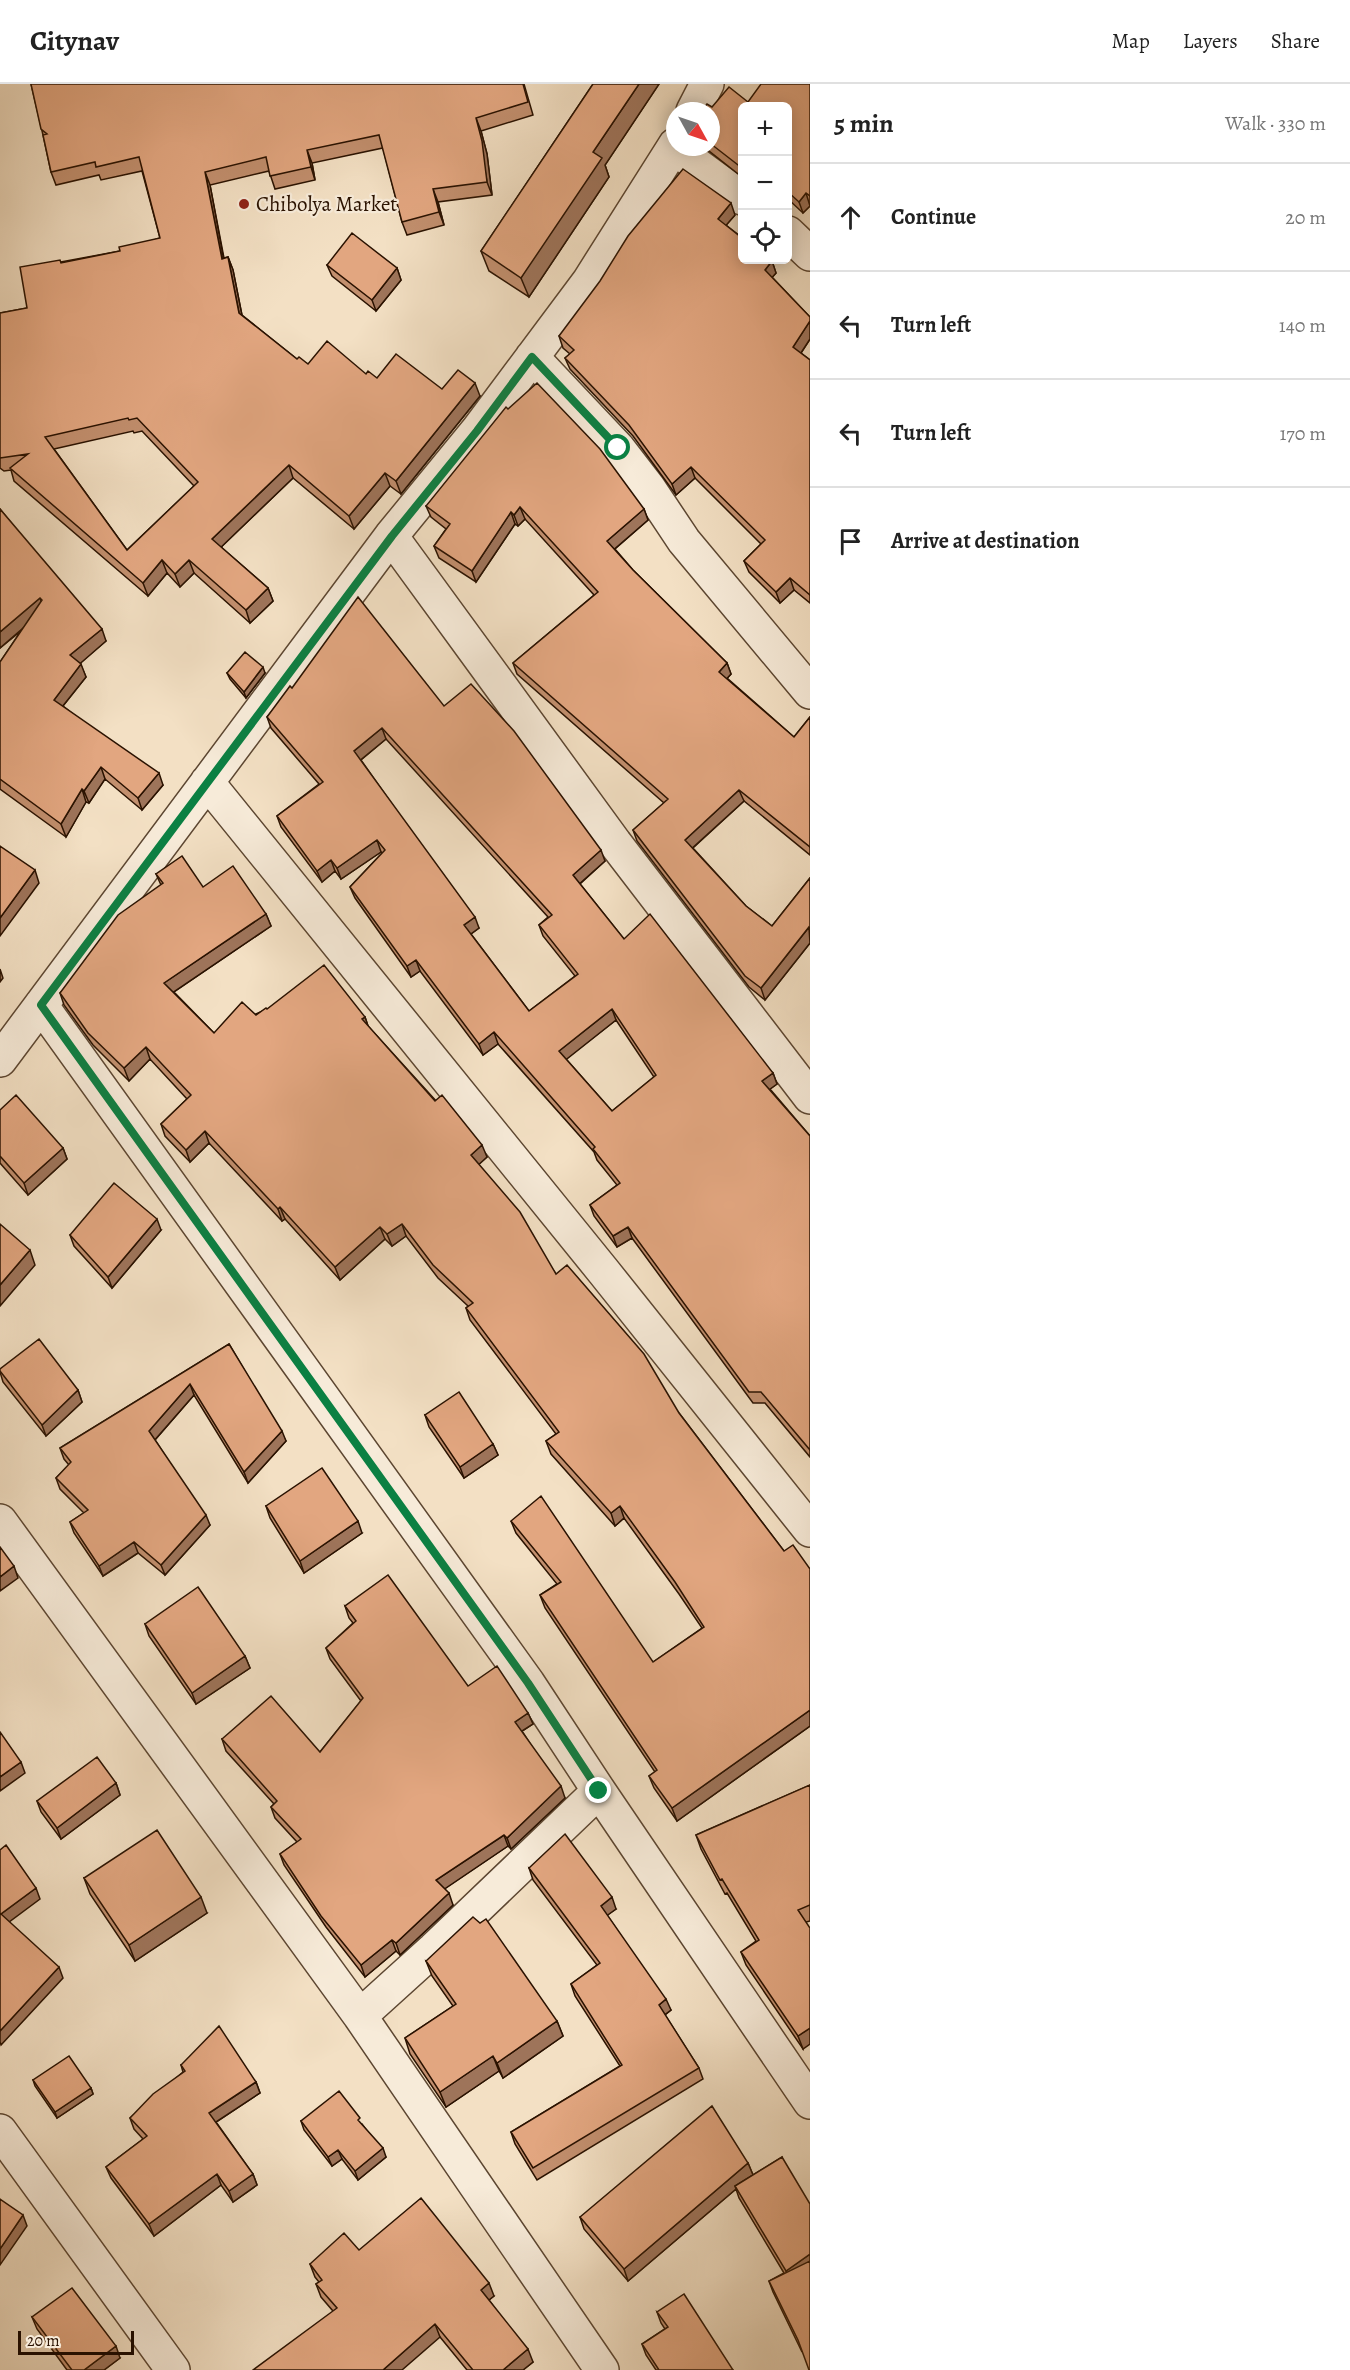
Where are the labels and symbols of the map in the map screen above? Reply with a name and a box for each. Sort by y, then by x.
north arrow [666,102,720,156]
place label: Chibolya Market [256,190,397,218]
marker: Chibolya Market [237,197,251,211]
route start [604,434,630,460]
route end [585,1777,611,1803]
scale bar [18,2328,134,2356]

